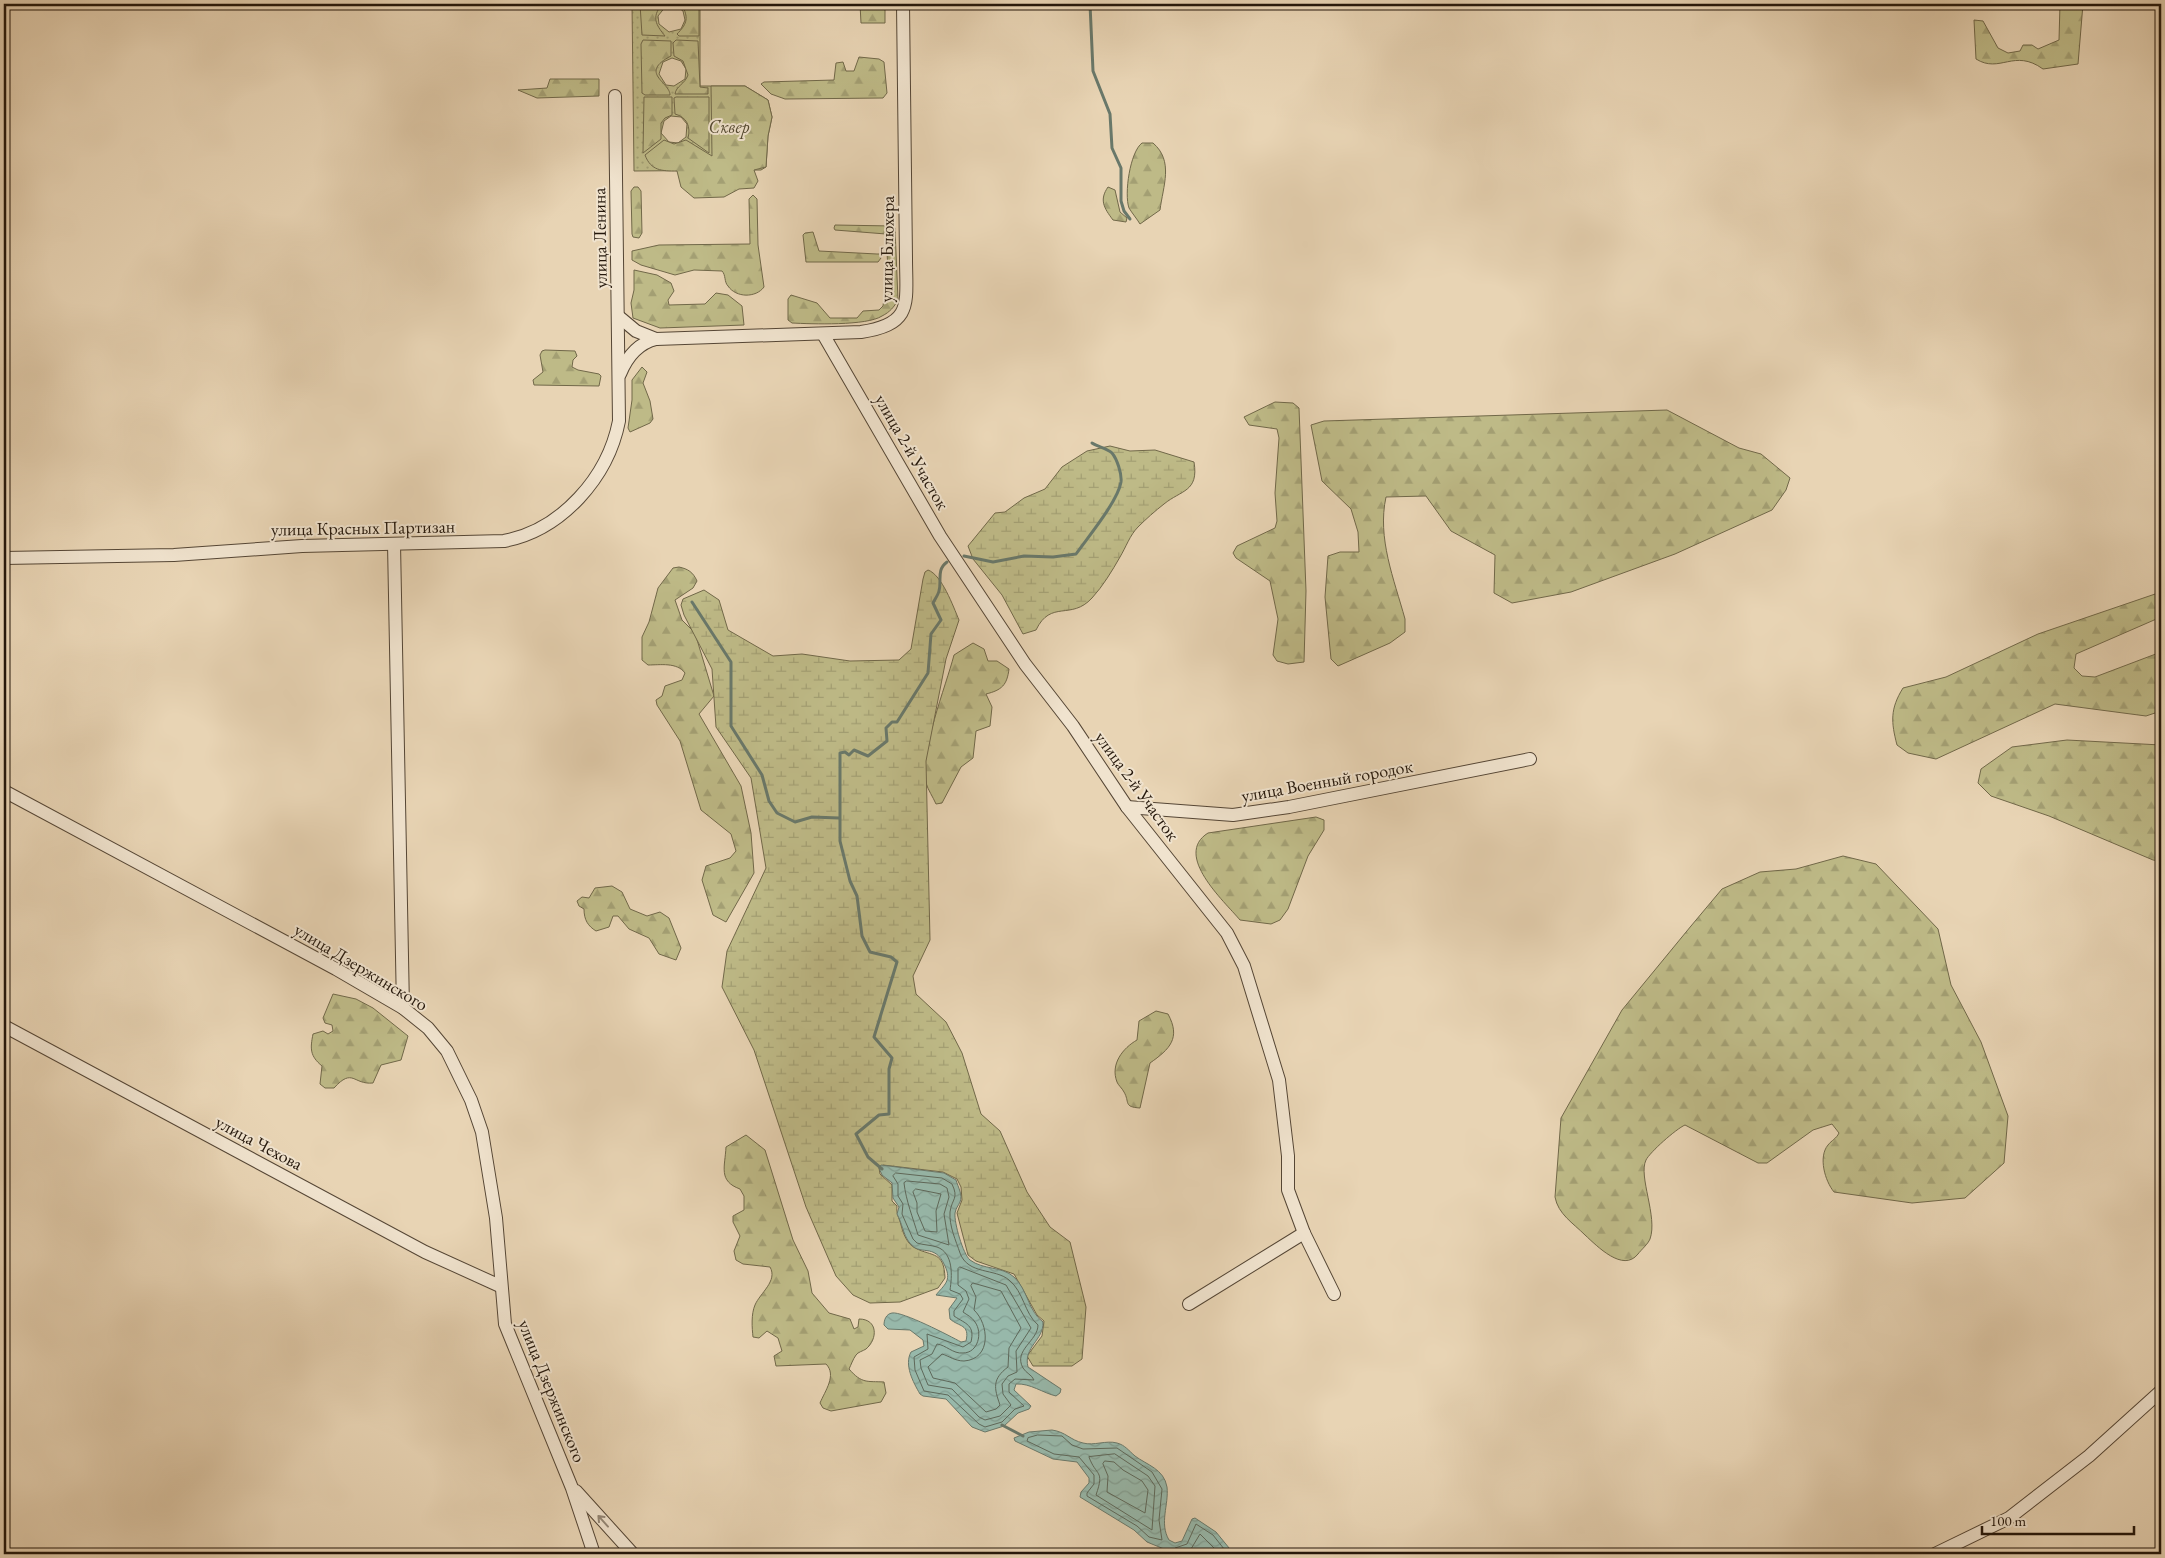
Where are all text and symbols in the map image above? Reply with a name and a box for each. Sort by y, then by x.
park label: Сквер [709,115,750,139]
street label: улица Ленина [587,187,612,289]
street label: улица Блюхера [874,195,899,302]
street label: улица 2-й Участок [870,390,955,514]
street label: улица Красных Партизан [271,514,455,541]
street label: улица 2-й Участок [1090,726,1185,845]
street label: улица Военный городок [1239,754,1415,807]
street label: улица Дзержинского [290,918,432,1016]
street label: улица Чехова [212,1110,308,1176]
street label: улица Дзержинского [513,1316,592,1466]
scale bar [1982,1503,2135,1535]
text: 100 m [1990,1511,2027,1530]
one-way arrow [597,1514,609,1527]

